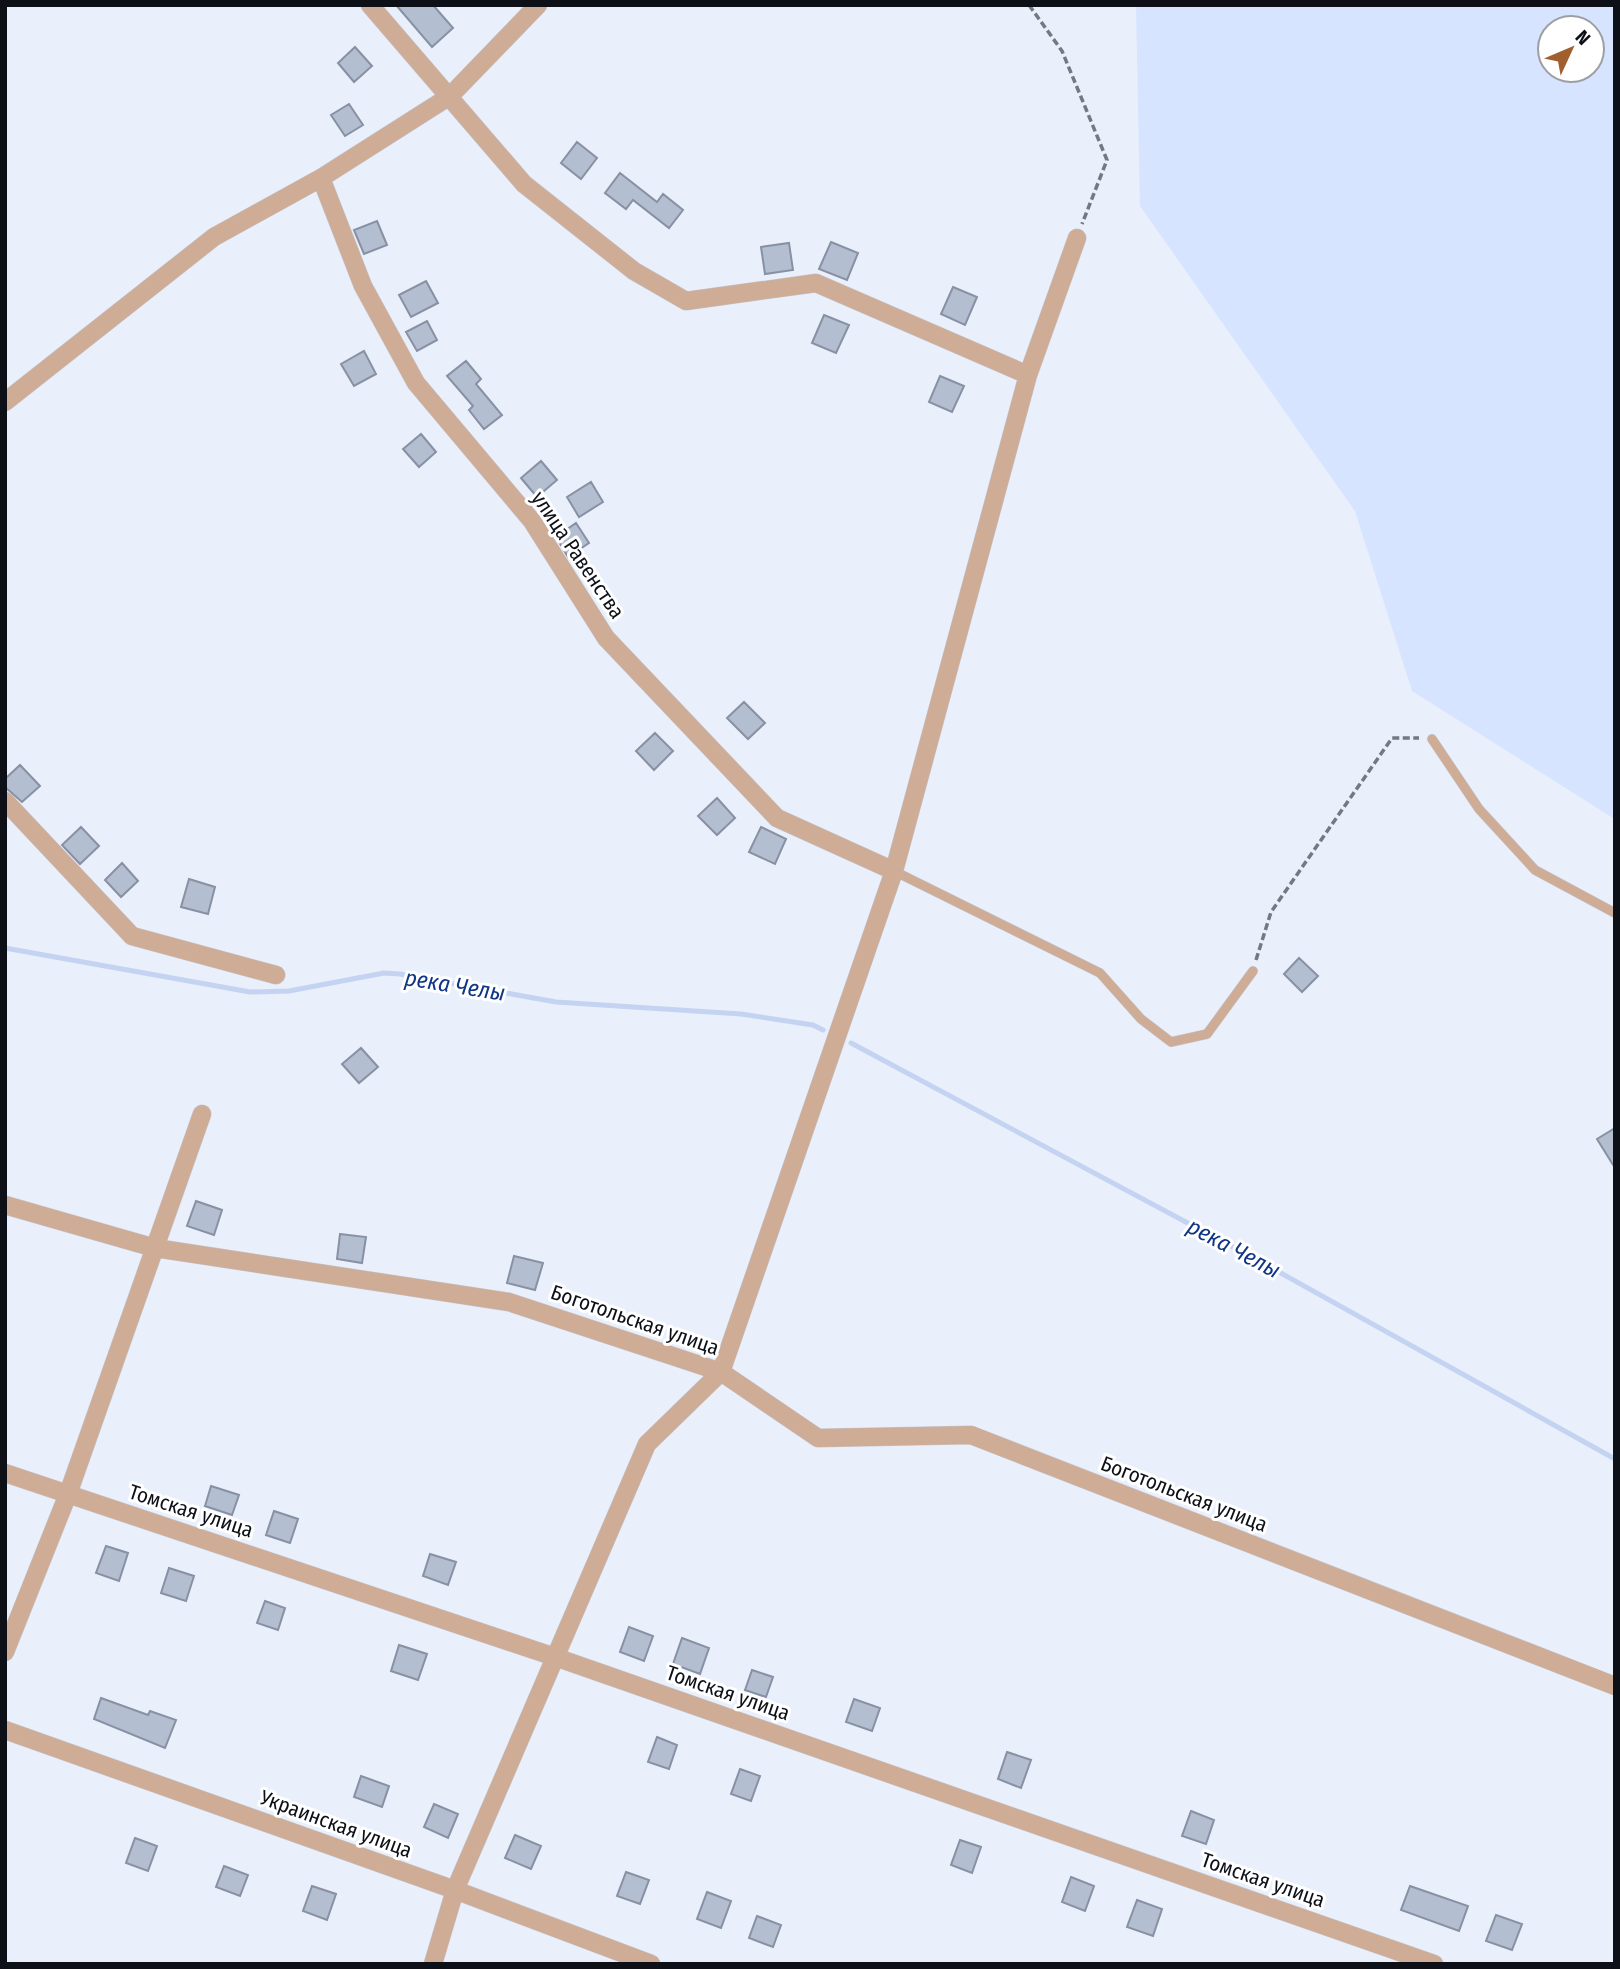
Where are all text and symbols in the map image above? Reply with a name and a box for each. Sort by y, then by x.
north arrow [1536,14,1606,84]
text: N [1571,25,1595,50]
street label: улица Равенства [526,486,630,624]
water label: река Челы [403,963,507,1007]
water label: река Челы [1183,1212,1285,1284]
street label: Боготольская улица [547,1279,723,1361]
street label: Боготольская улица [1097,1450,1271,1538]
street label: Томская улица [126,1479,256,1543]
street label: Томская улица [663,1660,793,1726]
street label: Украинская улица [255,1784,416,1864]
street label: Томская улица [1198,1847,1328,1913]

